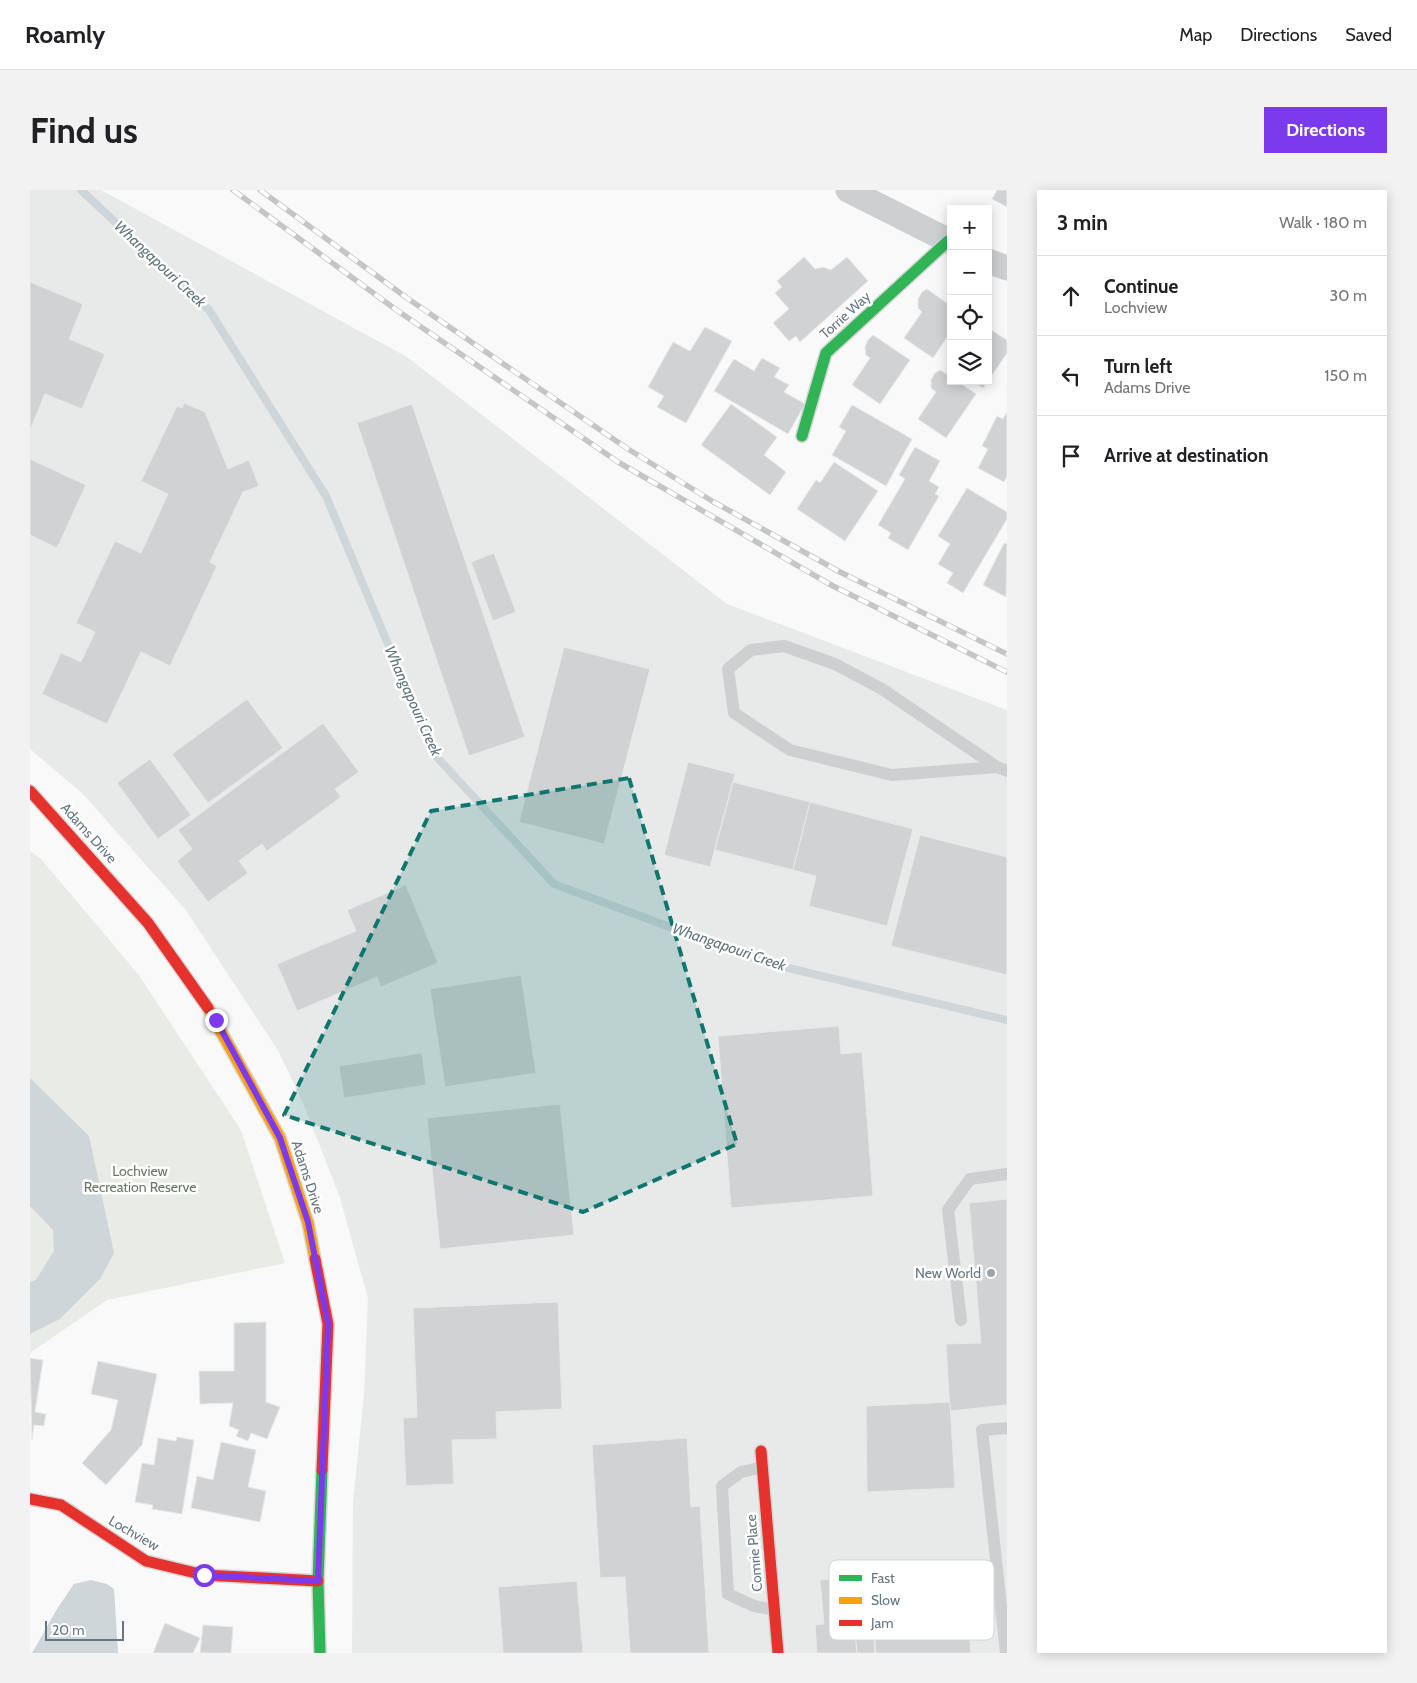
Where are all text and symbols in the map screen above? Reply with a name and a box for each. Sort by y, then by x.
text: Roamly [25,20,105,49]
text: Map [1179,24,1212,46]
text: Directions [1240,24,1317,46]
text: Saved [1345,24,1392,46]
button: Directions [1264,107,1387,153]
text: Find us [30,109,138,152]
map controls [947,205,992,385]
button: + [947,205,992,250]
text: 3 min [1057,210,1108,235]
text: Walk · 180 m [1279,213,1367,232]
water label: Whangapouri Creek [110,217,210,311]
button: − [947,250,992,295]
text: Continue [1104,275,1178,298]
icon: ahead [1057,282,1085,310]
text: 30 m [1330,286,1367,305]
street label: Torrie Way [816,287,874,343]
button: locate [947,295,992,340]
text: Lochview [1104,298,1167,317]
button: layers [947,340,992,385]
text: Turn left [1104,355,1172,378]
icon: left [1057,362,1085,390]
text: 150 m [1324,366,1367,385]
text: Adams Drive [1104,378,1190,397]
icon: arrive [1057,442,1085,470]
text: Arrive at destination [1104,444,1268,467]
water label: Whangapouri Creek [381,643,446,759]
street label: Adams Drive [57,799,121,867]
water label: Whangapouri Creek [670,919,789,975]
route end [205,1009,228,1032]
street label: Adams Drive [288,1138,328,1216]
park label: Lochview Recreation Reserve [84,1162,196,1196]
place label: New World [915,1264,981,1282]
marker: New World [985,1267,997,1279]
street label: Lochview [105,1511,163,1555]
street label: Comrie Place [742,1514,766,1592]
legend [829,1560,994,1640]
route start [193,1564,216,1587]
text: Fast [871,1569,895,1587]
text: Slow [871,1591,900,1609]
text: Jam [870,1614,893,1632]
scale bar [45,1618,124,1641]
text: 20 m [52,1621,85,1639]

